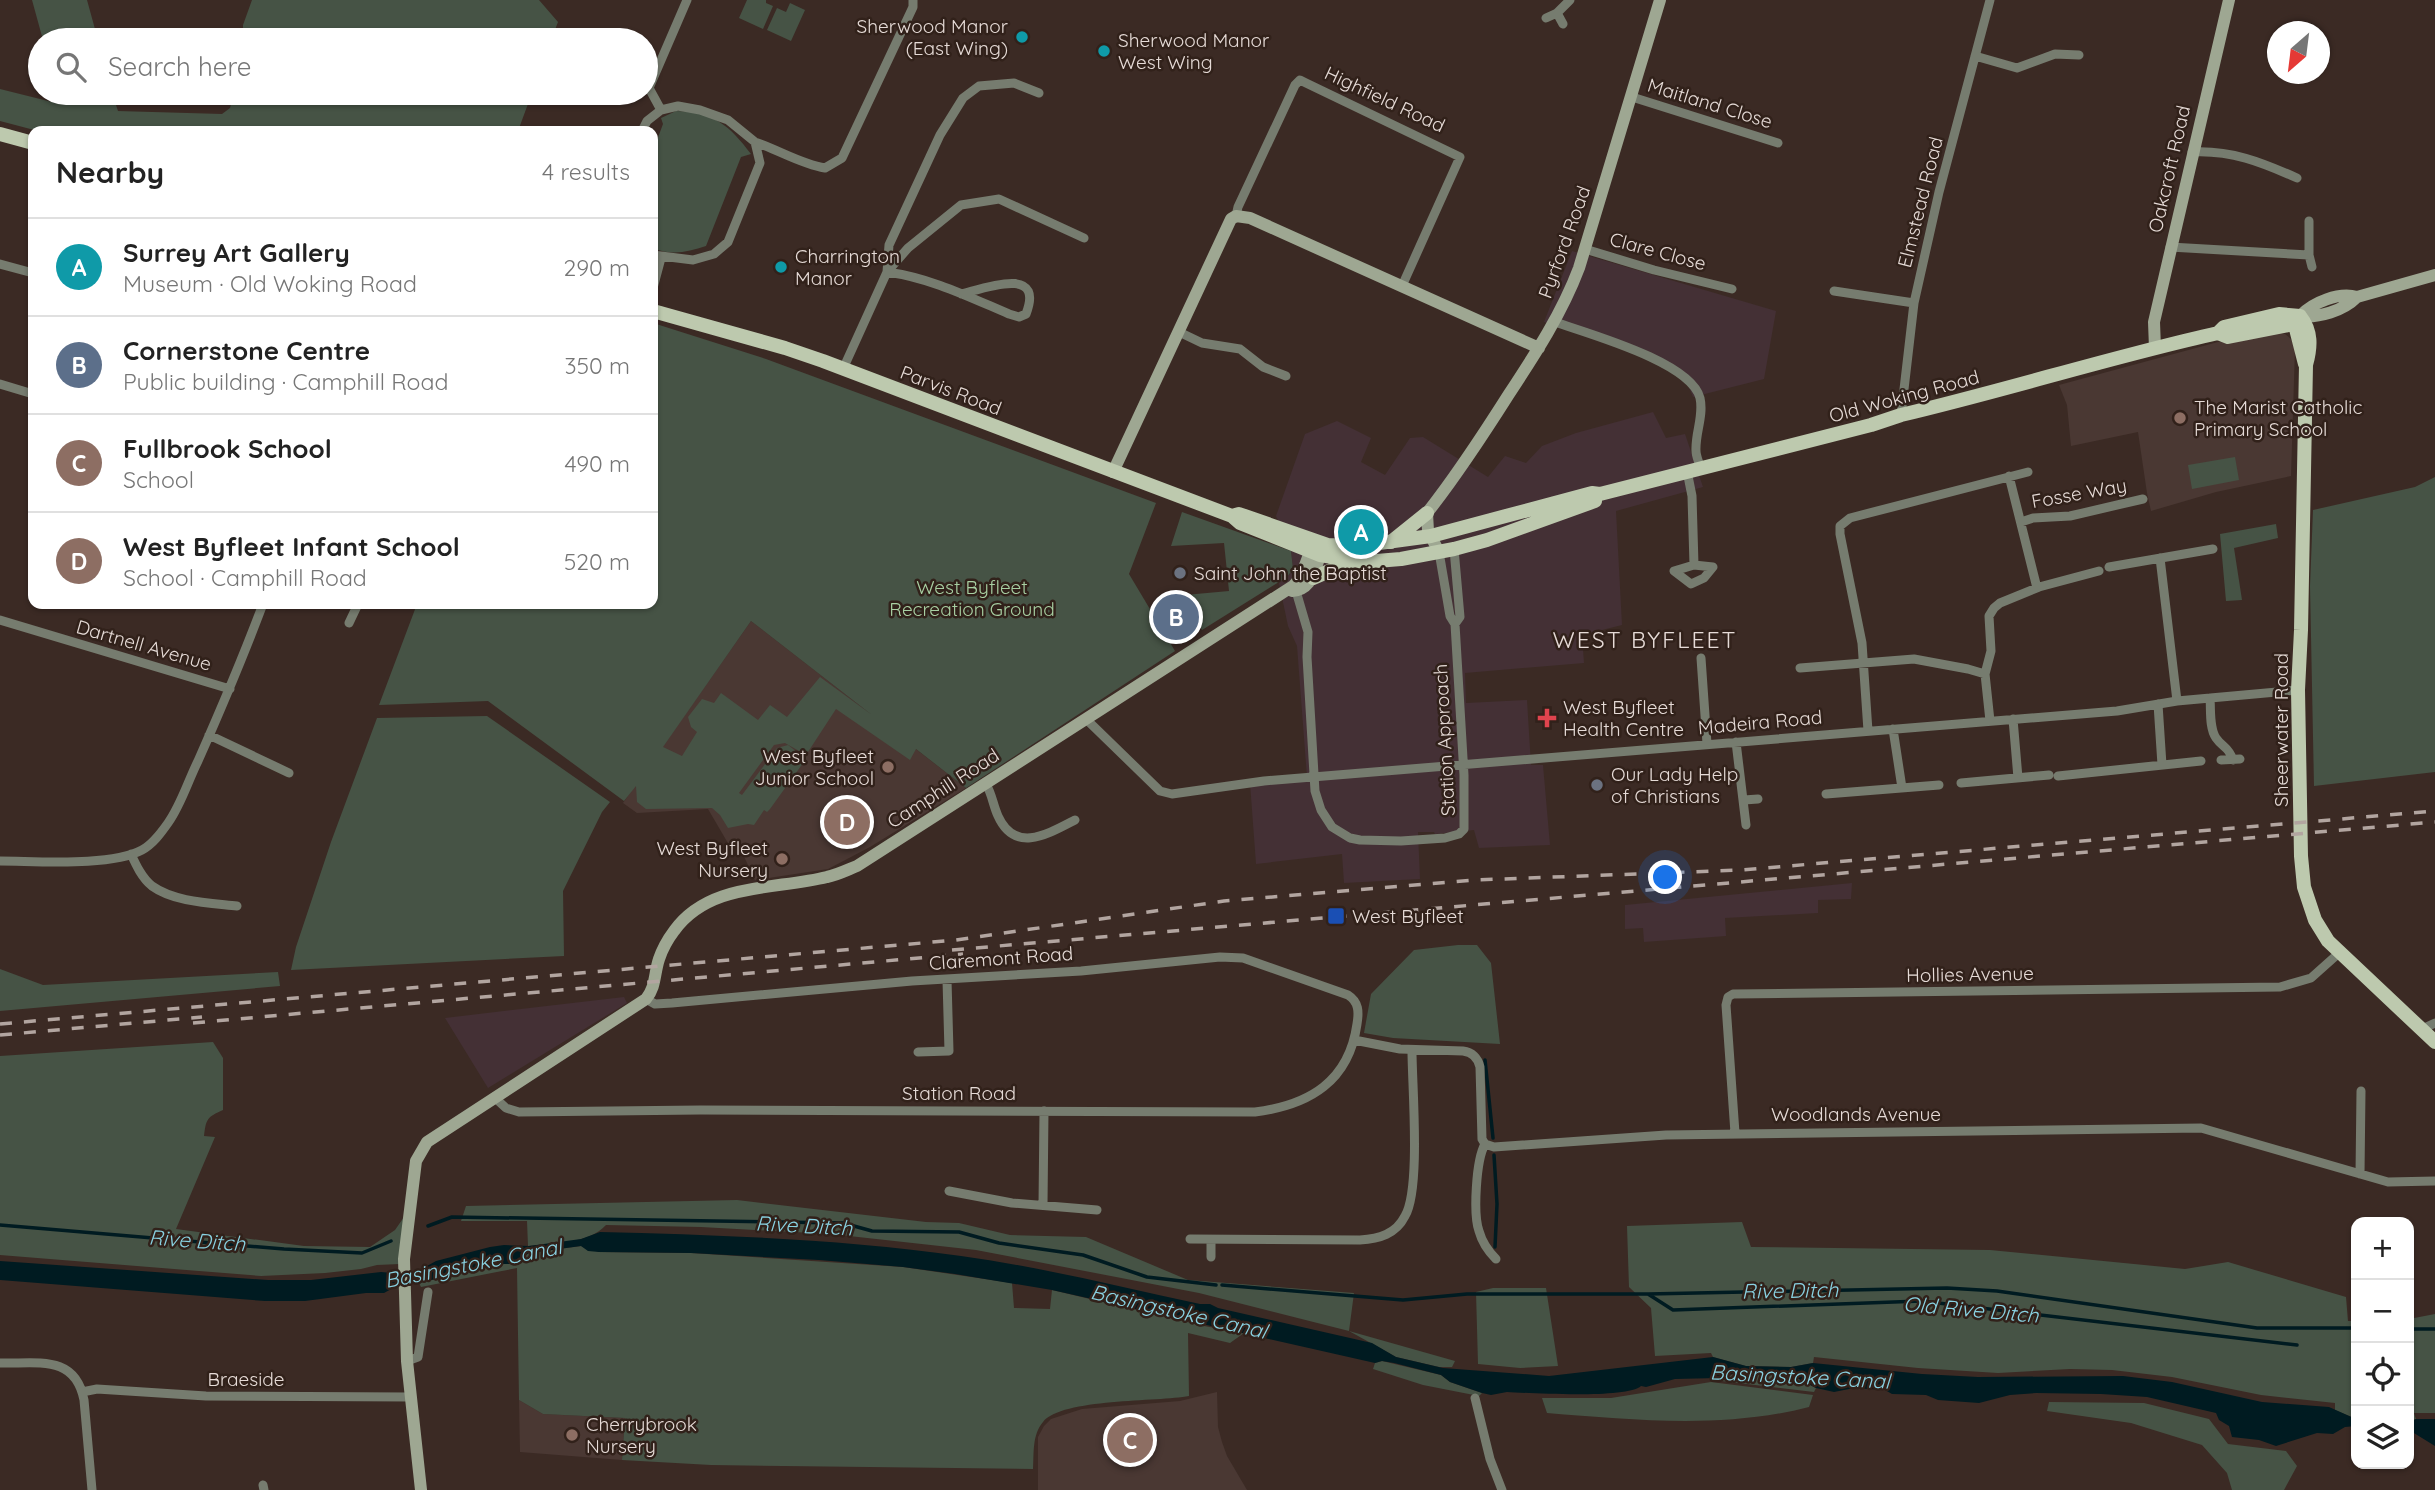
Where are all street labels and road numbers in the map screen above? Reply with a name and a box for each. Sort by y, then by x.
street label: Highfield Road [1321,61,1449,137]
street label: Maitland Close [1645,73,1775,133]
street label: Oakcroft Road [2143,103,2195,235]
street label: Elmstead Road [1892,134,1948,270]
street label: Pyrford Road [1533,182,1595,302]
street label: Clare Close [1607,227,1709,275]
street label: Parvis Road [897,360,1005,420]
street label: Old Woking Road [1826,364,1982,428]
street label: Fosse Way [2030,473,2128,513]
street label: Dartnell Avenue [74,614,214,676]
street label: Sheerwater Road [2269,653,2293,807]
street label: Station Approach [1428,663,1460,817]
street label: Madeira Road [1697,705,1823,739]
street label: Camphill Road [883,743,1003,833]
street label: Claremont Road [928,941,1074,975]
street label: Hollies Avenue [1906,961,2034,987]
street label: Station Road [902,1081,1016,1105]
street label: Woodlands Avenue [1771,1102,1941,1126]
street label: Braeside [208,1367,284,1391]

